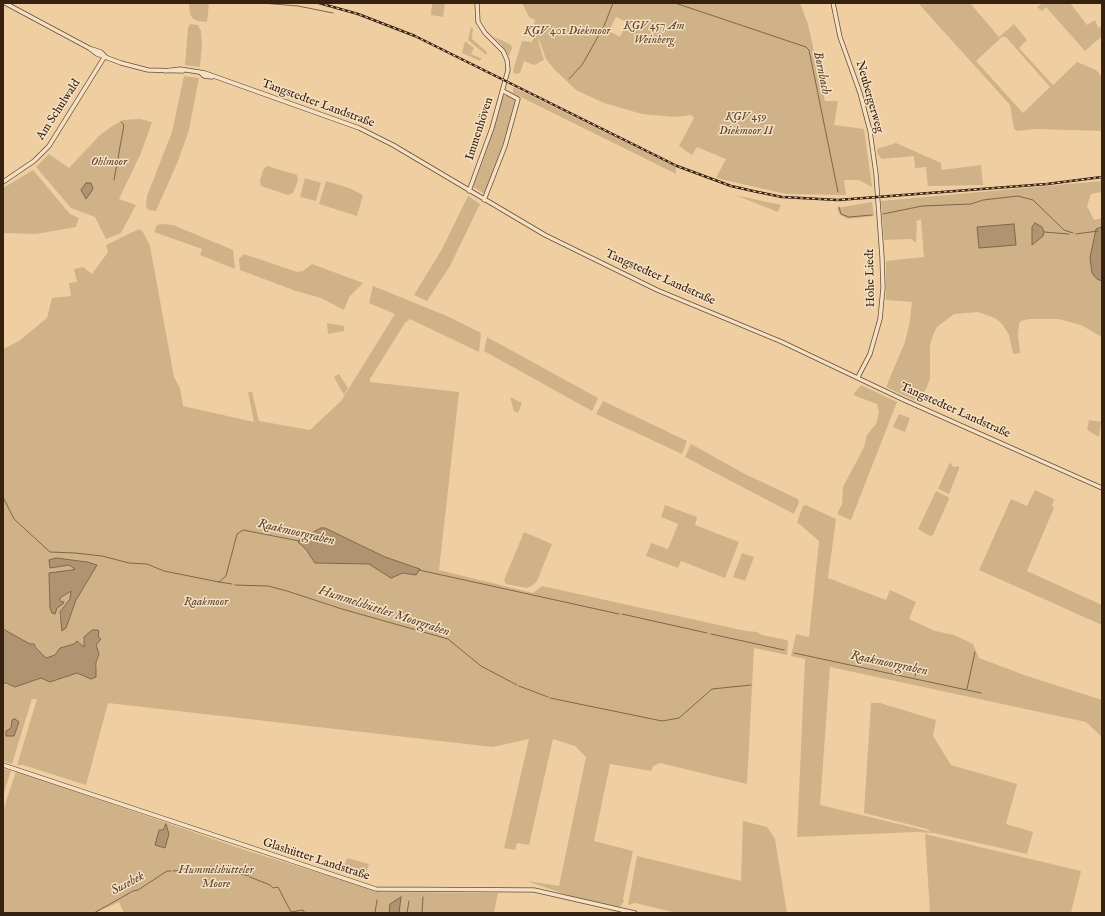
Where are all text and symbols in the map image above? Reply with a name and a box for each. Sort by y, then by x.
park label: KGV 457 Am Weinberg [624,20,684,48]
park label: KGV 401 Diekmoor [524,25,610,39]
water label: Bornbach [809,50,833,96]
street label: Neubergerweg [852,59,886,135]
street label: Am Schulwald [34,77,84,143]
street label: Tangstedter Landstraße [260,77,376,131]
street label: Immenhöven [463,96,497,162]
park label: KGV 459 Diekmoor II [719,111,773,139]
park label: Ohlmoor [91,156,127,170]
street label: Tangstedter Landstraße [603,247,717,309]
street label: Hohe Liedt [863,249,879,307]
street label: Tangstedter Landstraße [898,380,1012,442]
water label: Raakmoorgraben [256,517,336,549]
water label: Hummelsbüttler Moorgraben [316,583,452,641]
park label: Raakmoor [184,596,228,610]
water label: Raakmoorgraben [849,648,929,680]
street label: Glashütter Landstraße [261,836,371,884]
park label: Hummelsbütteler Moore [178,864,254,892]
water label: Susebek [109,869,147,899]

